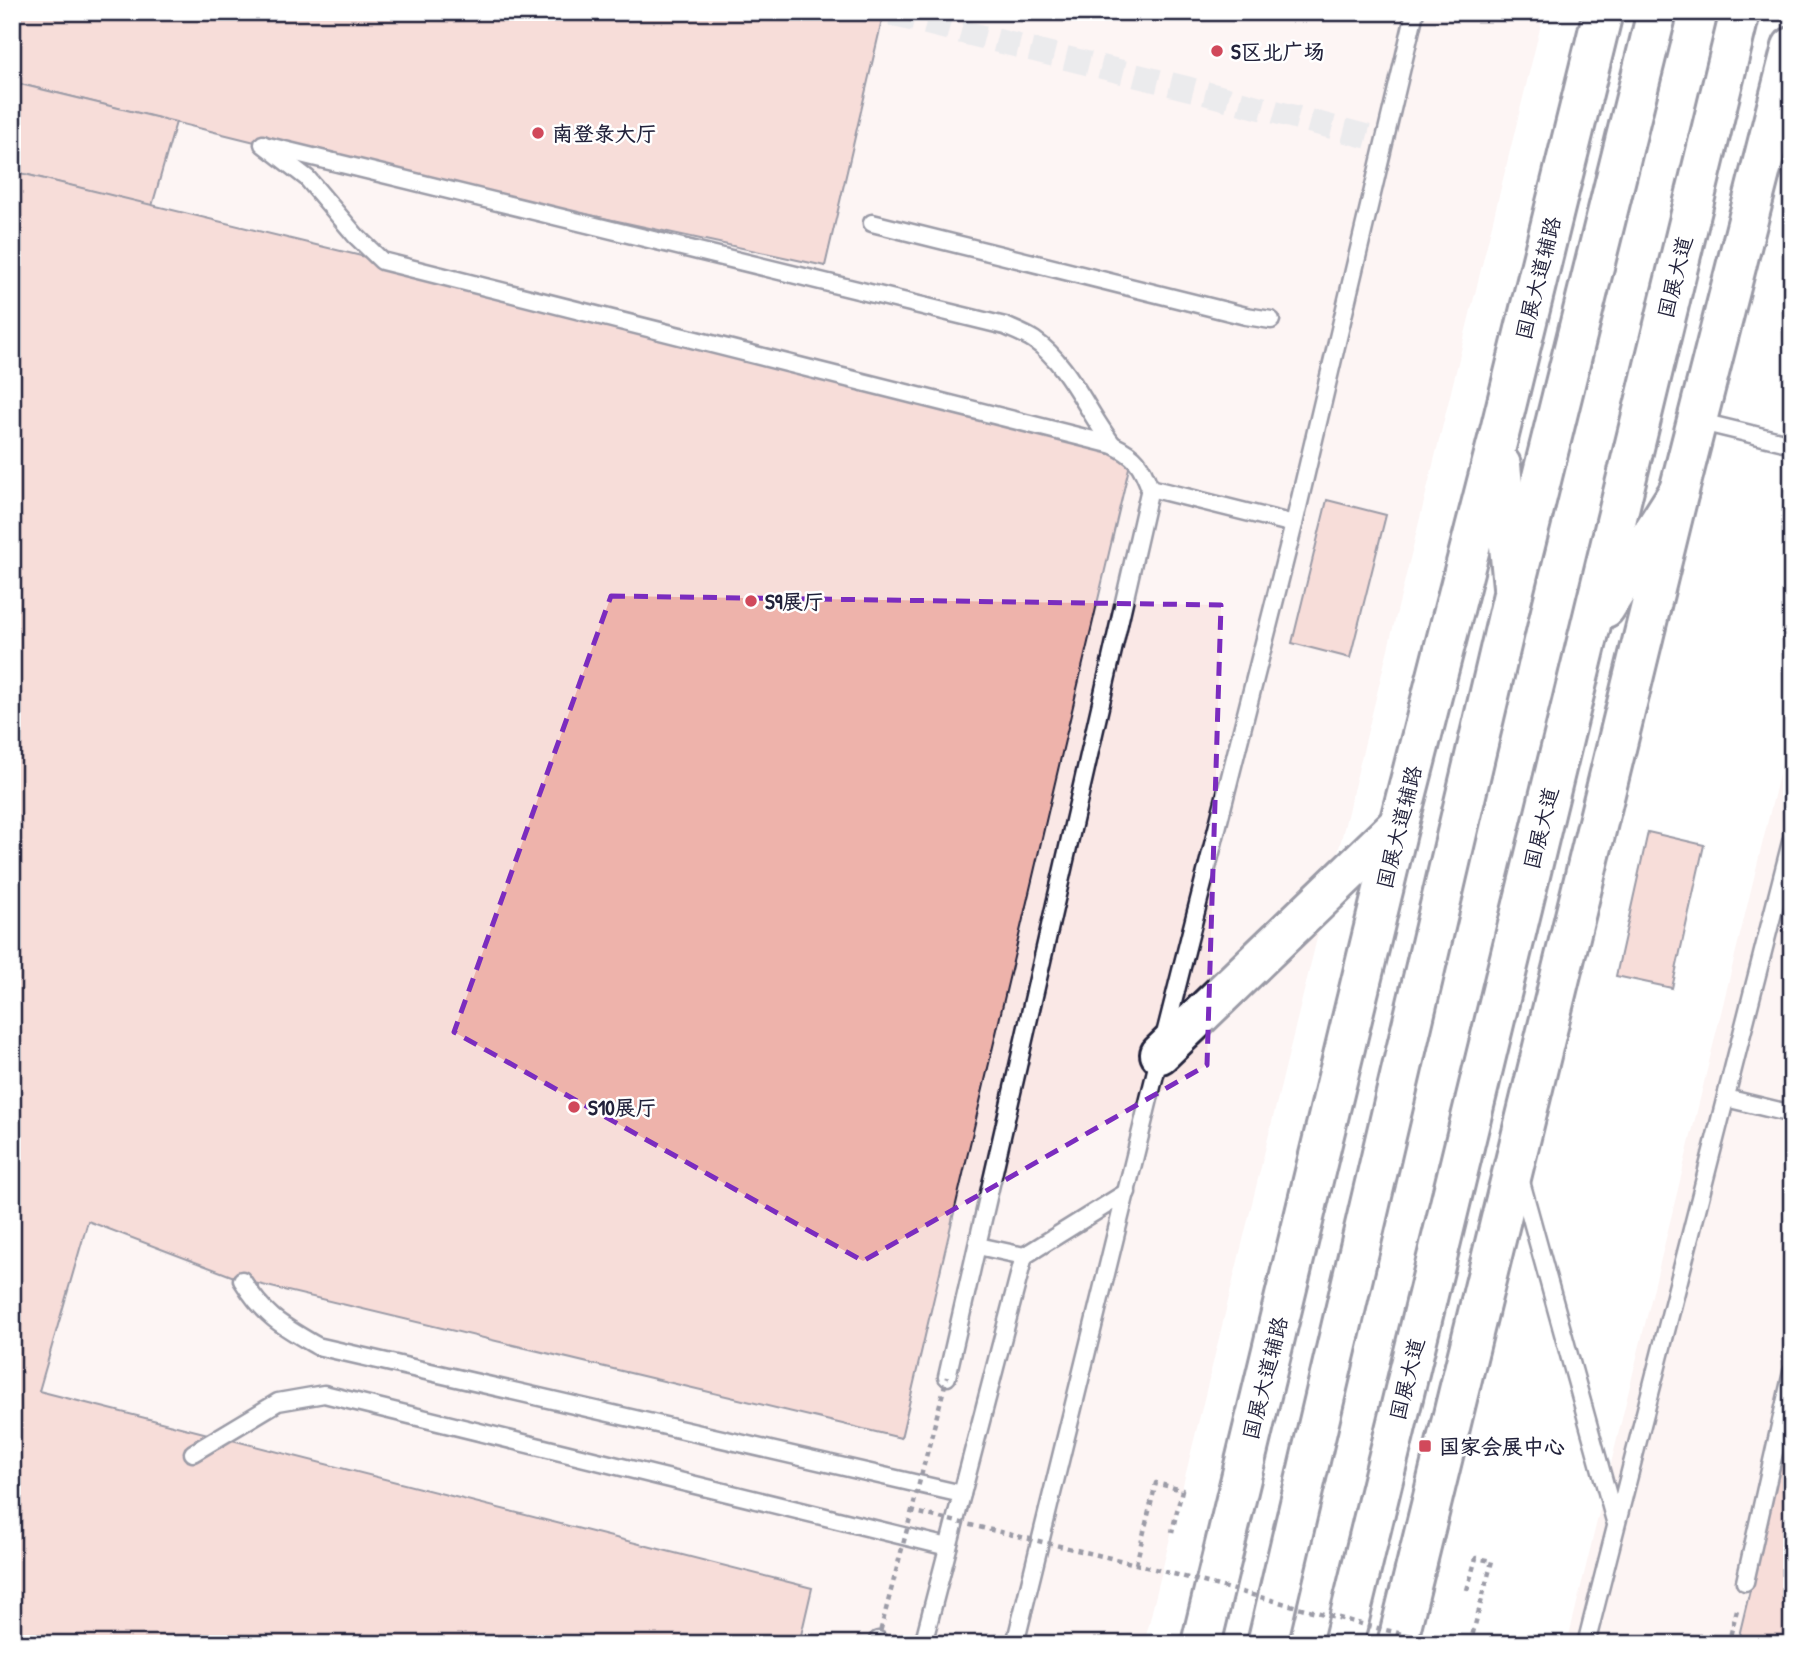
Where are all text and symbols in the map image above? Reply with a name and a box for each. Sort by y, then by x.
place label: S区北广场 [1231,37,1325,66]
marker: S区北广场 [1209,43,1225,59]
place label: 南登录大厅 [552,119,657,148]
marker: 南登录大厅 [530,125,546,141]
street label: 国展大道辅路 [1509,213,1567,343]
street label: 国展大道 [1651,233,1699,321]
place label: S9展厅 [765,587,824,616]
marker: S9展厅 [743,593,759,609]
street label: 国展大道辅路 [1370,762,1428,892]
street label: 国展大道 [1517,784,1565,872]
place label: S10展厅 [588,1093,657,1122]
marker: S10展厅 [566,1099,582,1115]
street label: 国展大道辅路 [1236,1313,1294,1443]
street label: 国展大道 [1383,1335,1431,1423]
place label: 国家会展中心 [1439,1432,1565,1461]
marker: 国家会展中心 [1417,1438,1433,1454]

